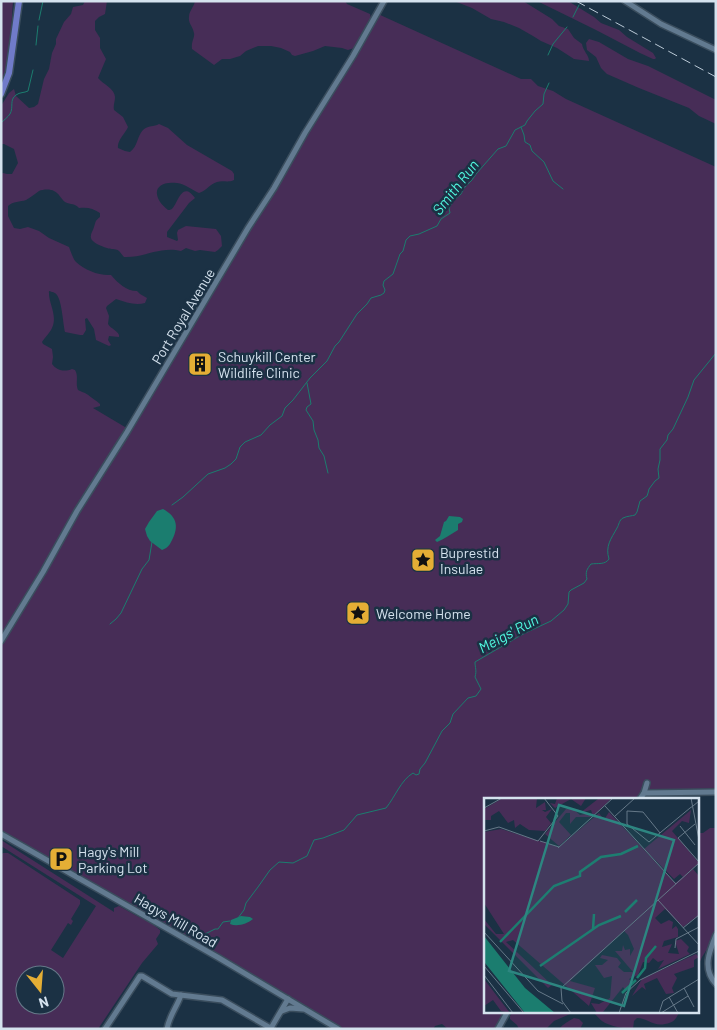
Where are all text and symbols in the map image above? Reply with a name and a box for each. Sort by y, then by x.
water label: Smith Run [428,156,482,218]
street label: Port Royal Avenue [148,265,218,367]
place label: Schuykill Center Wildlife Clinic [218,348,316,381]
building icon: Schuykill Center Wildlife Clinic [187,351,213,377]
place label: Buprestid Insulae [440,544,499,577]
place icon: Buprestid Insulae [410,547,436,573]
place icon: Welcome Home [345,600,371,626]
place label: Welcome Home [376,605,471,622]
water label: Meigs' Run [475,610,541,656]
inset map [484,798,700,1012]
place label: Hagy's Mill Parking Lot [78,843,148,876]
parking icon: Hagy's Mill Parking Lot [48,846,74,872]
street label: Hagys Mill Road [131,889,221,951]
north arrow [15,965,65,1015]
text: N [37,993,51,1012]

